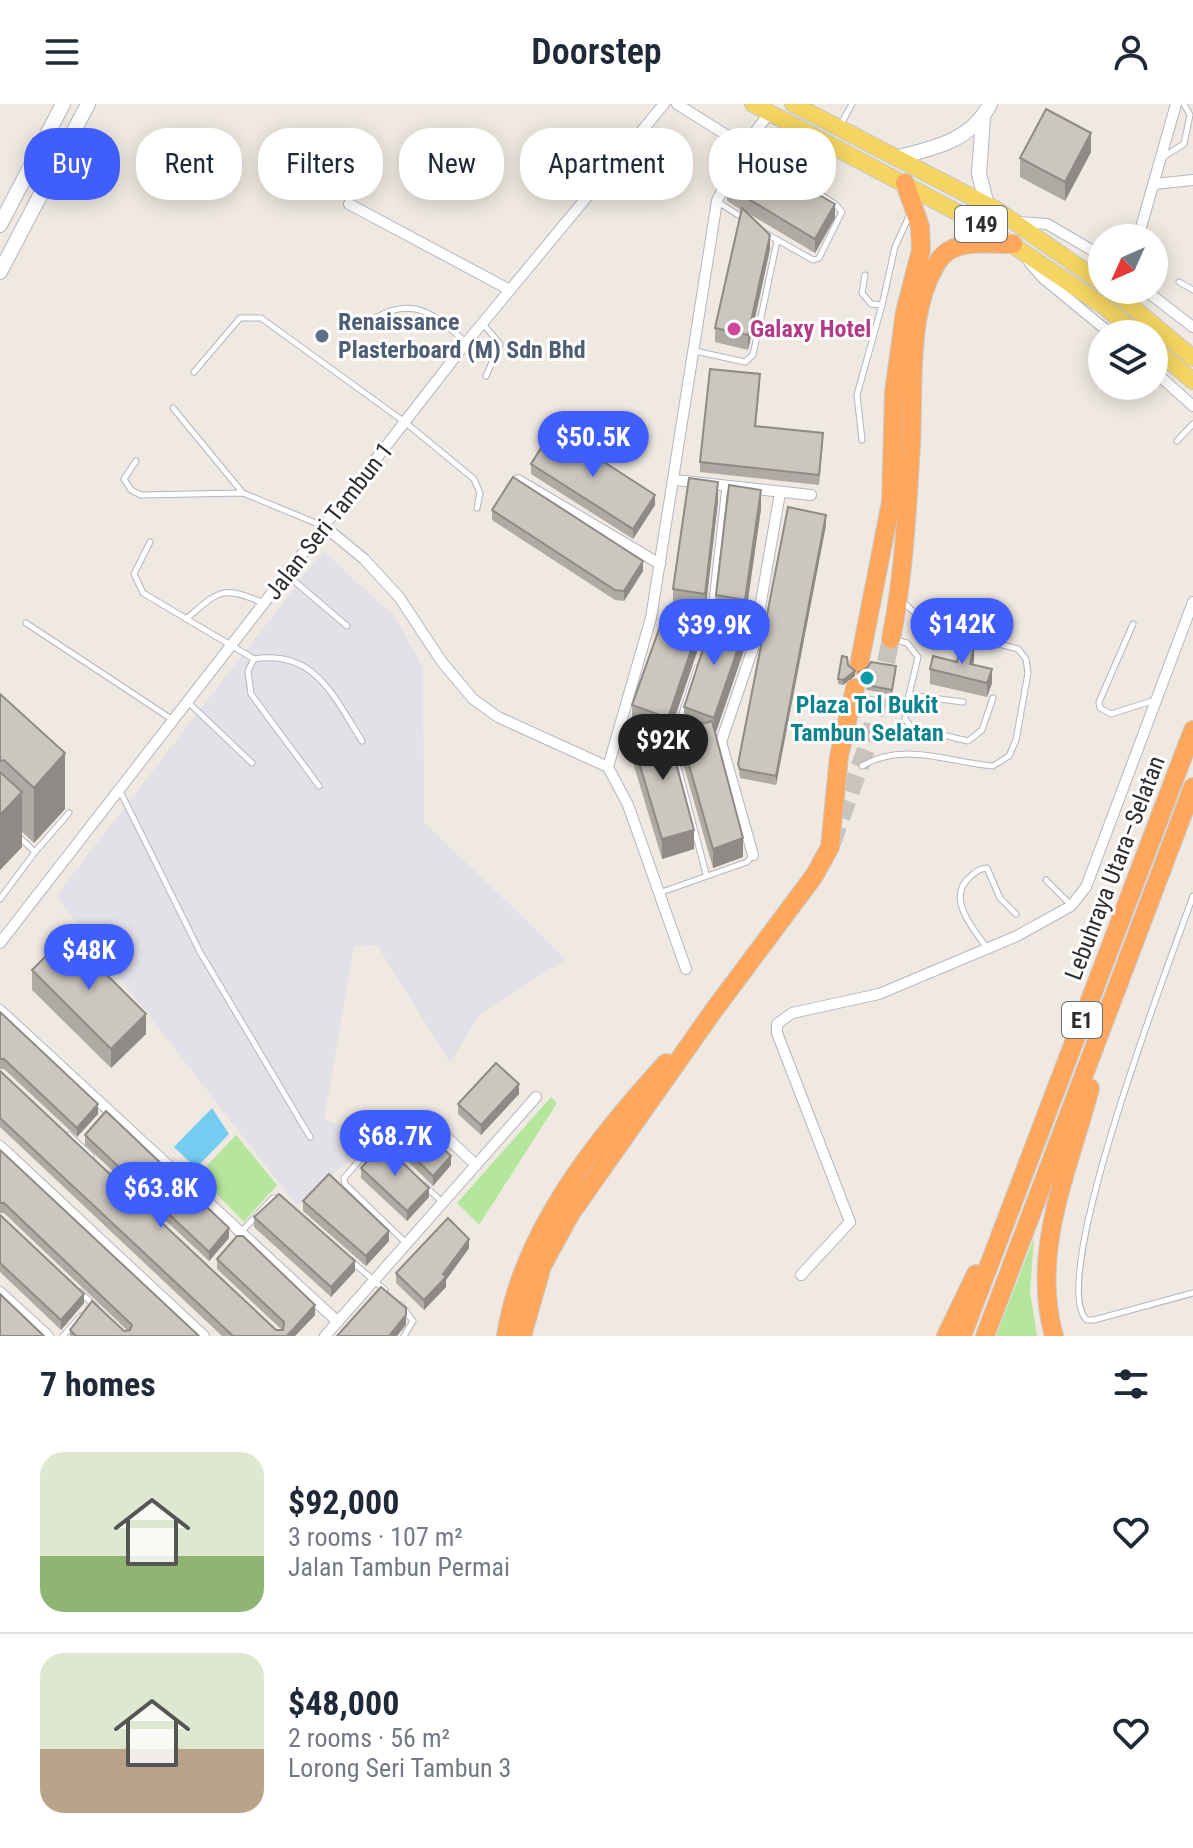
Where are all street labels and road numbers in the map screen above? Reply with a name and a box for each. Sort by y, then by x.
road number: 149 [955,206,1007,242]
street label: Jalan Seri Tambun 1 [259,437,399,605]
street label: Lebuhraya Utara–Selatan [1059,752,1171,984]
road number: E1 [1062,1002,1102,1038]

